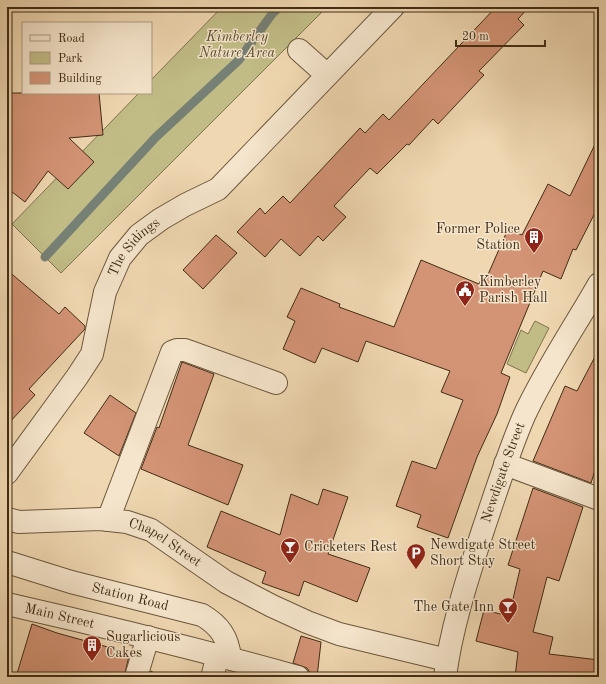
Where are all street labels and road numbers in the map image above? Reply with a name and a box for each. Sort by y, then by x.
street label: The Sidings [106,215,162,278]
street label: Newdigate Street [479,420,528,524]
street label: Chapel Street [127,516,204,570]
street label: Station Road [90,580,170,613]
street label: Main Street [23,601,96,631]

